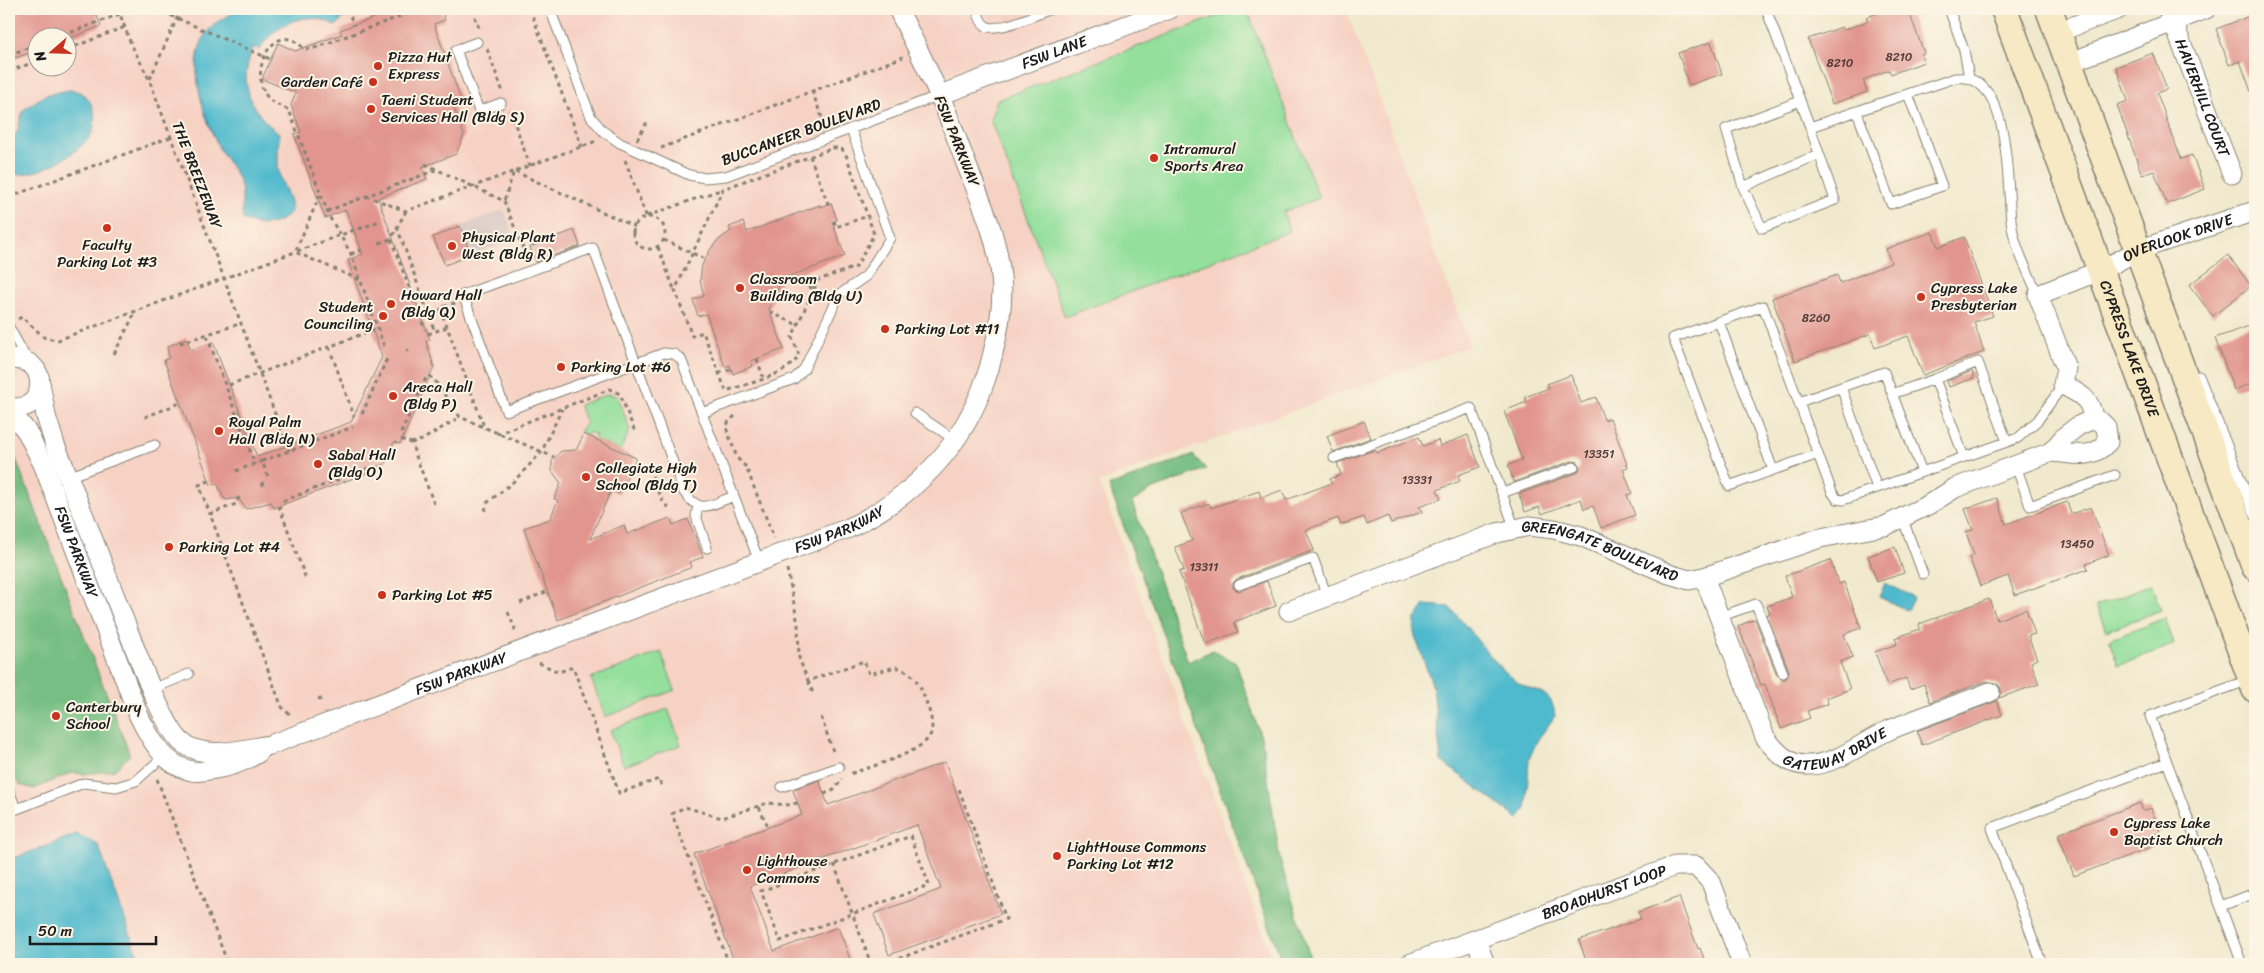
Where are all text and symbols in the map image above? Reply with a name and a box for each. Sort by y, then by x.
north arrow [28,28,78,78]
street label: FSW LANE [1018,28,1092,76]
street label: HAVERHILL COURT [2168,35,2238,162]
place label: Pizza Hut Express [388,44,453,87]
house number: 8210 [1886,46,1913,68]
text: N [27,47,54,66]
house number: 8210 [1827,52,1854,74]
marker: Pizza Hut Express [372,60,384,72]
place label: Garden Café [281,69,363,95]
marker: Garden Café [367,76,379,88]
place label: Taeni Student Services Hall (Bldg S) [381,87,524,130]
street label: BUCCANEER BOULEVARD [718,91,884,173]
street label: FSW PARKWAY [927,91,987,191]
marker: Taeni Student Services Hall (Bldg S) [365,103,377,115]
street label: THE BREEZEWAY [165,117,230,234]
place label: Intramural Sports Area [1163,136,1244,179]
marker: Intramural Sports Area [1148,152,1160,164]
street label: OVERLOOK DRIVE [2118,206,2238,269]
marker: Faculty Parking Lot #3 [101,222,113,234]
place label: Physical Plant West (Bldg R) [462,224,556,267]
place label: Faculty Parking Lot #3 [57,232,157,275]
marker: Physical Plant West (Bldg R) [446,240,458,252]
place label: Classroom Building (Bldg U) [750,266,862,309]
place label: Cypress Lake Presbyterian [1931,275,2017,318]
street label: CYPRESS LAKE DRIVE [2092,276,2167,422]
place label: Howard Hall (Bldg Q) [401,282,483,325]
marker: Classroom Building (Bldg U) [734,282,746,294]
marker: Cypress Lake Presbyterian [1915,291,1927,303]
place label: Student Counciling [304,294,373,337]
marker: Howard Hall (Bldg Q) [385,298,397,310]
house number: 8260 [1802,307,1831,329]
marker: Student Counciling [377,310,389,322]
place label: Parking Lot #11 [895,316,999,342]
marker: Parking Lot #11 [879,323,891,335]
place label: Parking Lot #6 [571,354,671,380]
marker: Parking Lot #6 [555,361,567,373]
place label: Areca Hall (Bldg P) [402,374,473,417]
marker: Areca Hall (Bldg P) [387,390,399,402]
place label: Royal Palm Hall (Bldg N) [229,409,315,452]
marker: Royal Palm Hall (Bldg N) [213,425,225,437]
place label: Sabal Hall (Bldg O) [328,442,396,485]
house number: 13351 [1584,443,1614,465]
place label: Collegiate High School (Bldg T) [596,455,697,498]
marker: Sabal Hall (Bldg O) [312,458,324,470]
house number: 13331 [1402,469,1432,491]
marker: Collegiate High School (Bldg T) [580,471,592,483]
street label: FSW PARKWAY [790,497,891,560]
street label: FSW PARKWAY [47,502,106,602]
street label: GREENGATE BOULEVARD [1519,513,1681,589]
house number: 13450 [2060,533,2094,555]
place label: Parking Lot #4 [179,534,280,560]
marker: Parking Lot #4 [163,541,175,553]
house number: 13311 [1190,556,1218,578]
place label: Parking Lot #5 [392,582,493,608]
marker: Parking Lot #5 [376,589,388,601]
street label: FSW PARKWAY [411,644,512,703]
place label: Canterbury School [66,694,142,737]
marker: Canterbury School [50,710,62,722]
street label: GATEWAY DRIVE [1778,719,1893,778]
place label: Cypress Lake Baptist Church [2124,810,2223,853]
marker: Cypress Lake Baptist Church [2108,826,2120,838]
place label: LightHouse Commons Parking Lot #12 [1067,834,1206,877]
place label: Lighthouse Commons [757,848,828,891]
marker: LightHouse Commons Parking Lot #12 [1051,850,1063,862]
street label: BROADHURST LOOP [1538,857,1671,927]
marker: Lighthouse Commons [741,864,753,876]
scale bar [30,913,156,945]
text: 50 m [38,918,73,944]

